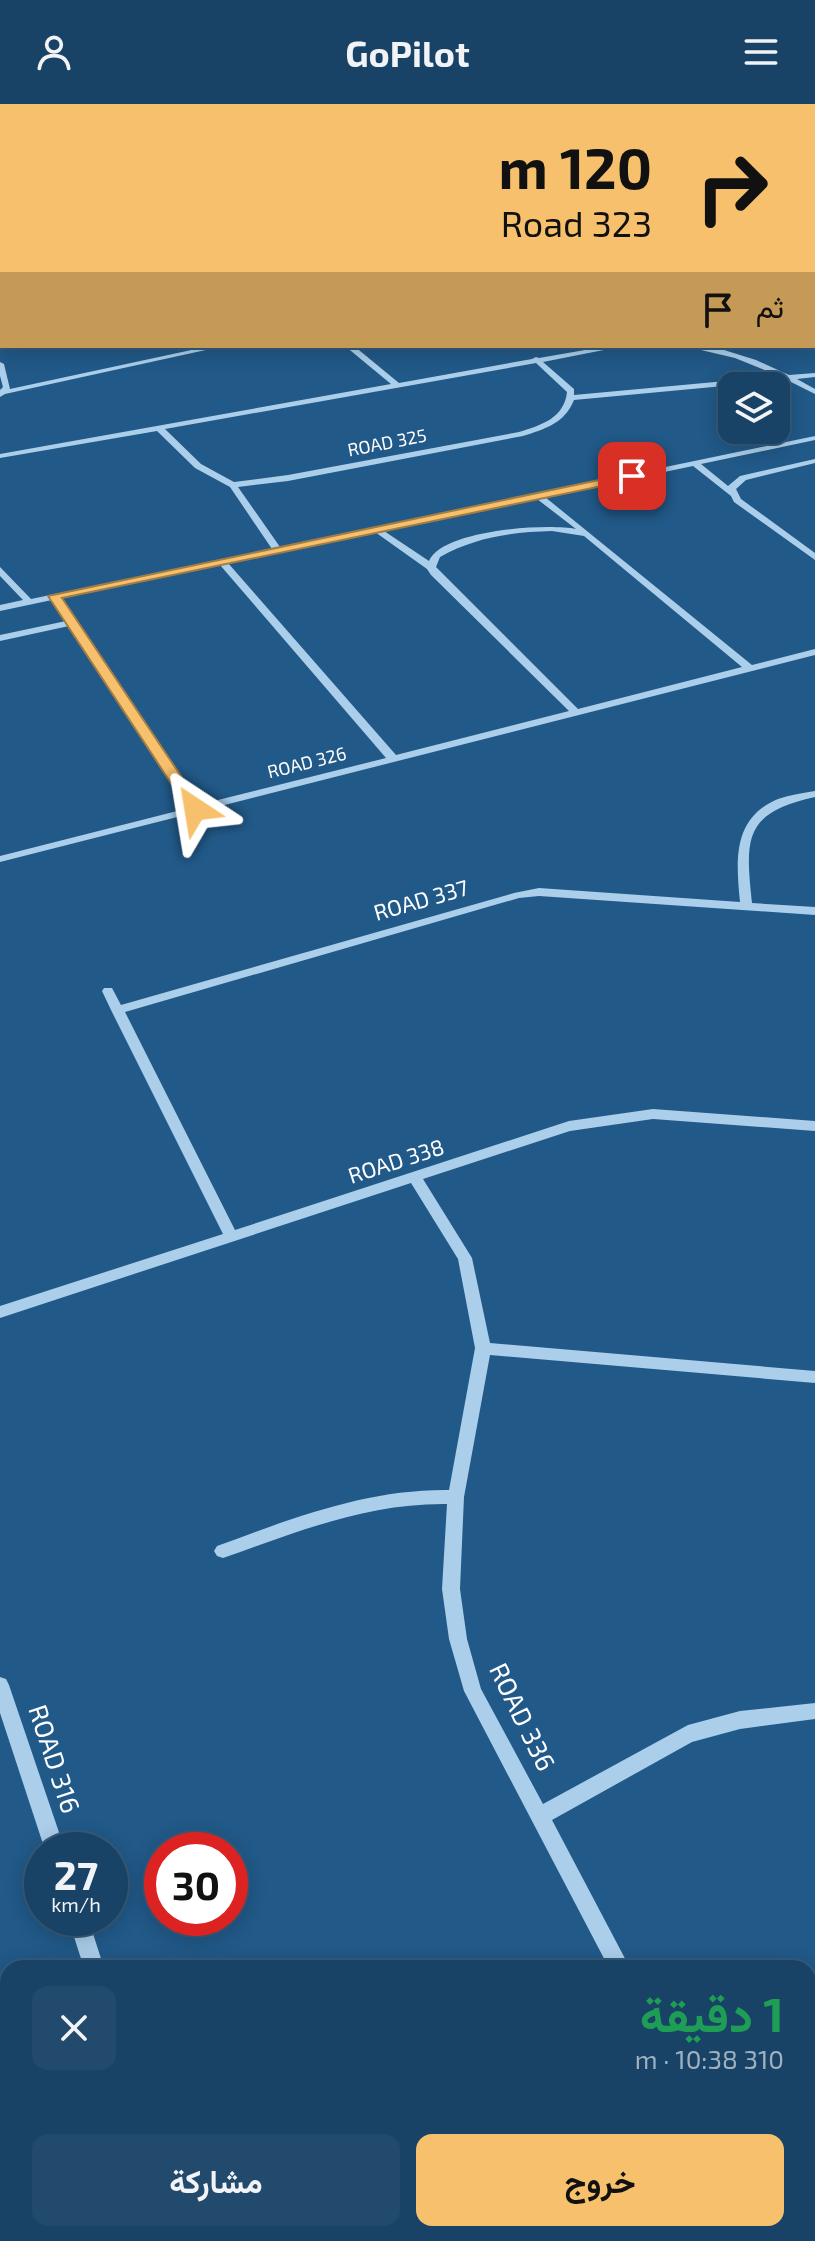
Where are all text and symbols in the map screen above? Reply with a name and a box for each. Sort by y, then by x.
icon: person [32,30,76,74]
icon: menu [739,30,783,74]
text: GoPilot [345,31,470,74]
text: 120 m [498,133,652,200]
icon: right [680,136,784,240]
text: Road 323 [501,201,652,244]
icon: arrive [696,288,740,332]
text: ثم [756,288,784,324]
map controls [718,372,790,444]
button: layers [718,372,790,444]
street label: ROAD 325 [345,424,428,460]
pin [598,442,666,510]
icon: arrive [610,454,654,498]
street label: ROAD 326 [265,742,349,782]
position arrow [153,767,237,851]
street label: ROAD 337 [370,873,471,925]
street label: ROAD 338 [344,1132,447,1188]
street label: ROAD 336 [484,1657,563,1775]
street label: ROAD 316 [23,1700,88,1817]
speed limit sign: 30 [144,1832,248,1936]
text: 27 [54,1850,98,1898]
text: km/h [51,1892,101,1916]
text: 1 دقيقة [640,1984,784,2042]
button: close [32,1986,116,2070]
text: 310 m · 10:38 [635,2043,784,2074]
button: مشاركة [32,2134,400,2226]
button: خروج [416,2134,784,2226]

